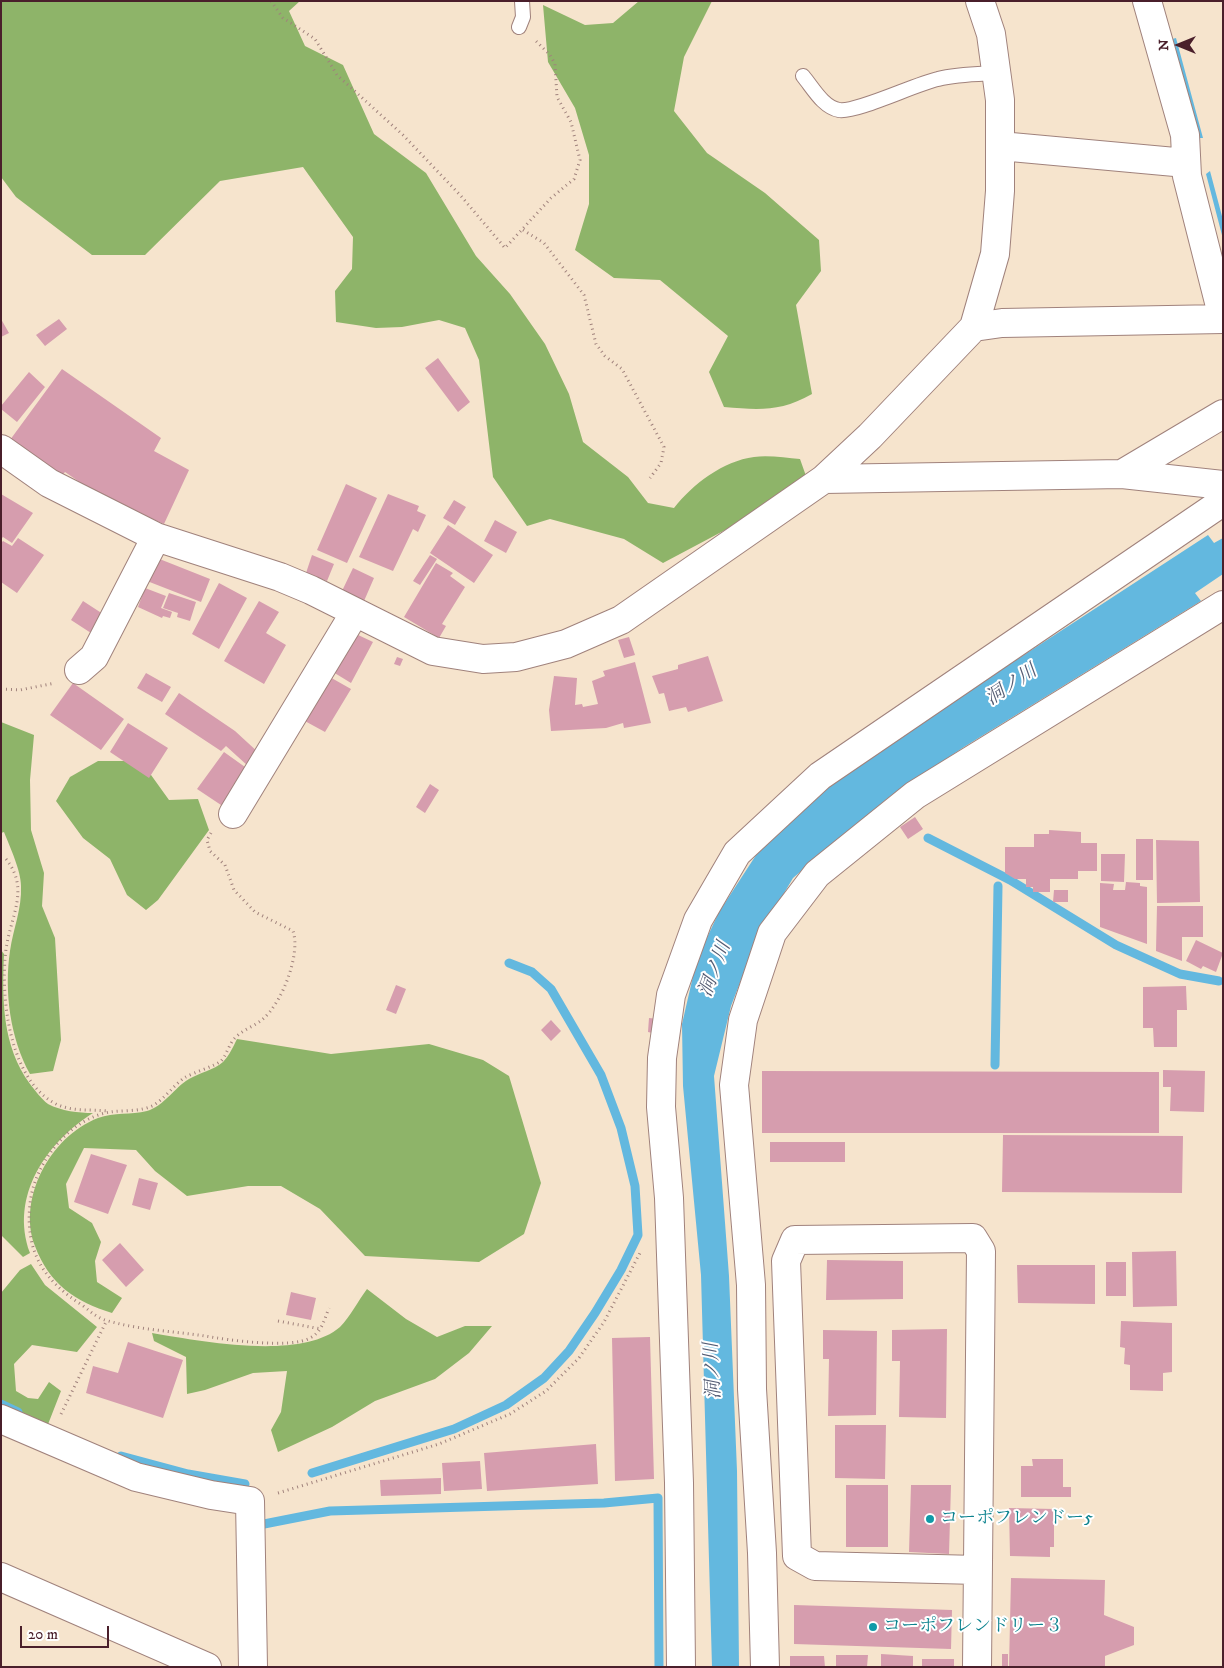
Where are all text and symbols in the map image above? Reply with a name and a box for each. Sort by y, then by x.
north arrow [1154,20,1204,70]
text: N [1155,39,1173,51]
water label: 洞ノ川 [982,661,1042,711]
water label: 洞ノ川 [695,939,737,1001]
water label: 洞ノ川 [701,1342,727,1400]
place label: コーポフレンドー5 [940,1508,1093,1530]
marker: コーポフレンドー5 [924,1513,936,1525]
scale bar [22,1616,111,1648]
place label: コーポフレンドリー３ [883,1616,1063,1638]
marker: コーポフレンドリー３ [867,1621,879,1633]
text: 20 m [28,1625,58,1644]

